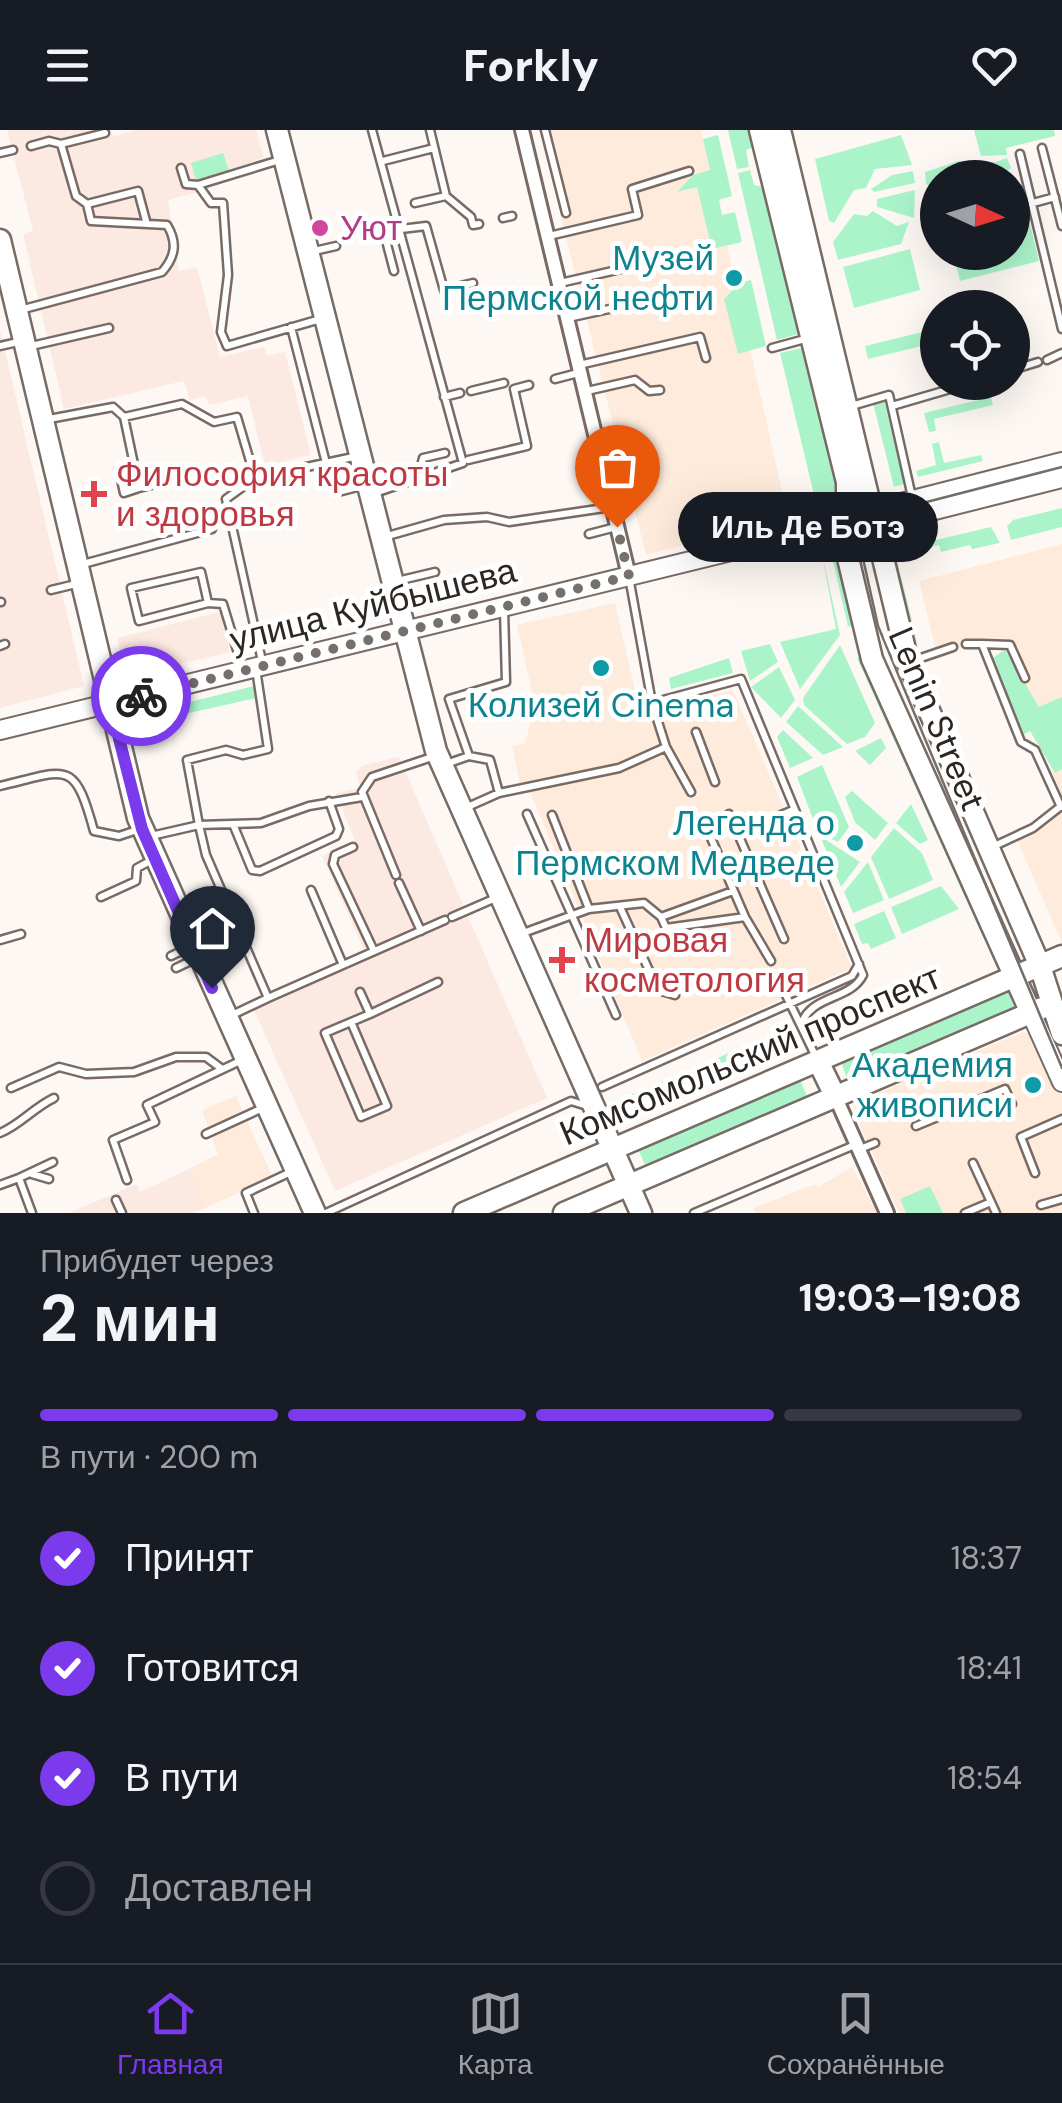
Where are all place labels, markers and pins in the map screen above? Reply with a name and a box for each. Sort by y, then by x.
place label: Уют [340,205,402,251]
marker: Уют [309,217,331,239]
place label: Музей Пермской нефти [442,235,714,321]
marker: Музей Пермской нефти [723,267,745,289]
pin [575,425,660,528]
place label: Философия красоты и здоровья [116,451,448,537]
marker: Философия красоты и здоровья [81,481,107,507]
callout: Иль Де Ботэ [677,492,937,562]
marker: Колизей Cinema [590,657,612,679]
place label: Колизей Cinema [468,682,734,728]
place label: Легенда о Пермском Медведе [515,800,835,886]
marker: Легенда о Пермском Медведе [844,832,866,854]
pin [170,886,255,989]
place label: Мировая косметология [584,917,805,1003]
marker: Мировая косметология [549,947,575,973]
place label: Академия живописи [852,1042,1013,1128]
marker: Академия живописи [1022,1074,1044,1096]

